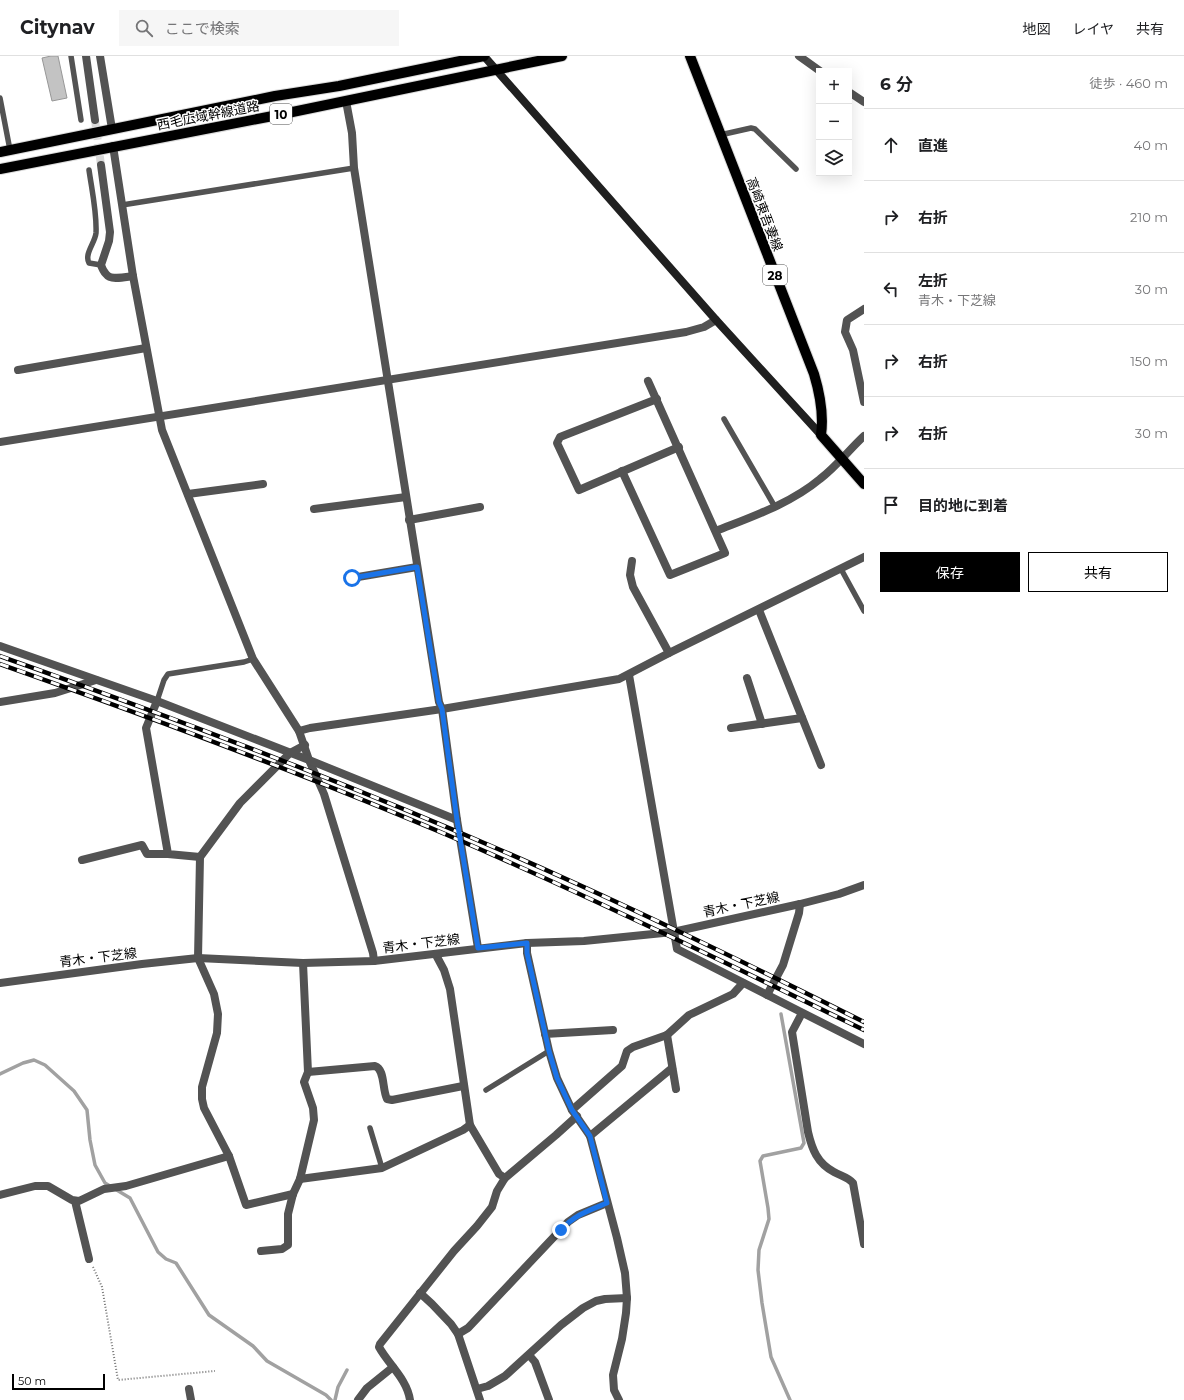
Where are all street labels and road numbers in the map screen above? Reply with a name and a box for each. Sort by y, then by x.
street label: 西毛広域幹線道路 [155,97,261,133]
road number: 10 [270,104,292,124]
street label: 高崎東吾妻線 [744,175,786,253]
road number: 28 [763,265,787,285]
street label: 青木・下芝線 [701,888,781,920]
street label: 青木・下芝線 [381,930,461,956]
street label: 青木・下芝線 [58,944,138,970]

